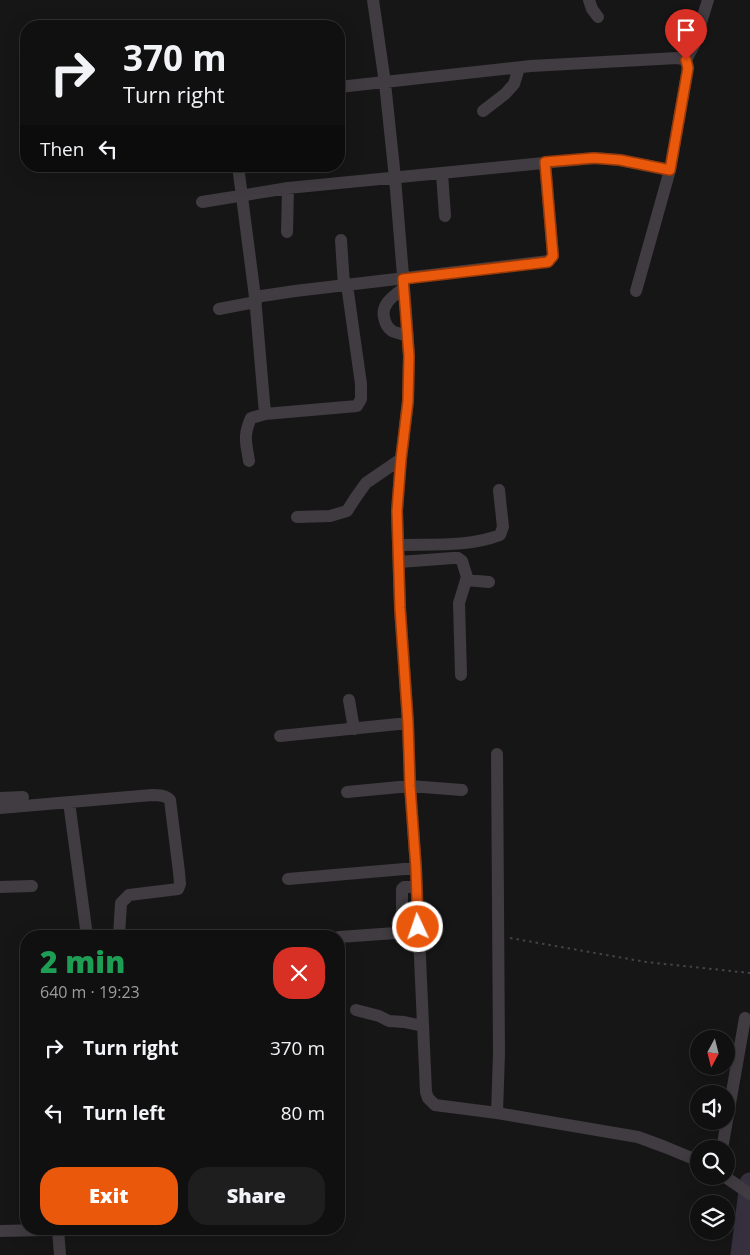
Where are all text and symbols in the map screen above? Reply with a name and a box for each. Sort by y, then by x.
pin [665,9,707,60]
icon: arrive [672,16,700,44]
text: 370 m [123,34,227,81]
icon: right [40,40,105,105]
text: Turn right [123,79,225,109]
icon: left [94,135,122,163]
text: Then [40,136,84,162]
position arrow [391,900,443,952]
text: 2 min [40,941,125,982]
button: close [273,947,325,999]
text: 640 m · 19:23 [40,981,140,1003]
north arrow [690,1030,735,1075]
map controls [690,1030,735,1240]
icon: right [40,1034,68,1062]
text: Turn right [83,1035,178,1061]
text: 370 m [270,1035,325,1061]
button: sound [690,1085,735,1130]
icon: left [40,1099,68,1127]
text: Turn left [83,1100,165,1126]
text: 80 m [281,1100,325,1126]
button: search [690,1140,735,1185]
button: Exit [40,1167,178,1225]
button: Share [188,1167,325,1225]
button: layers [690,1195,735,1240]

